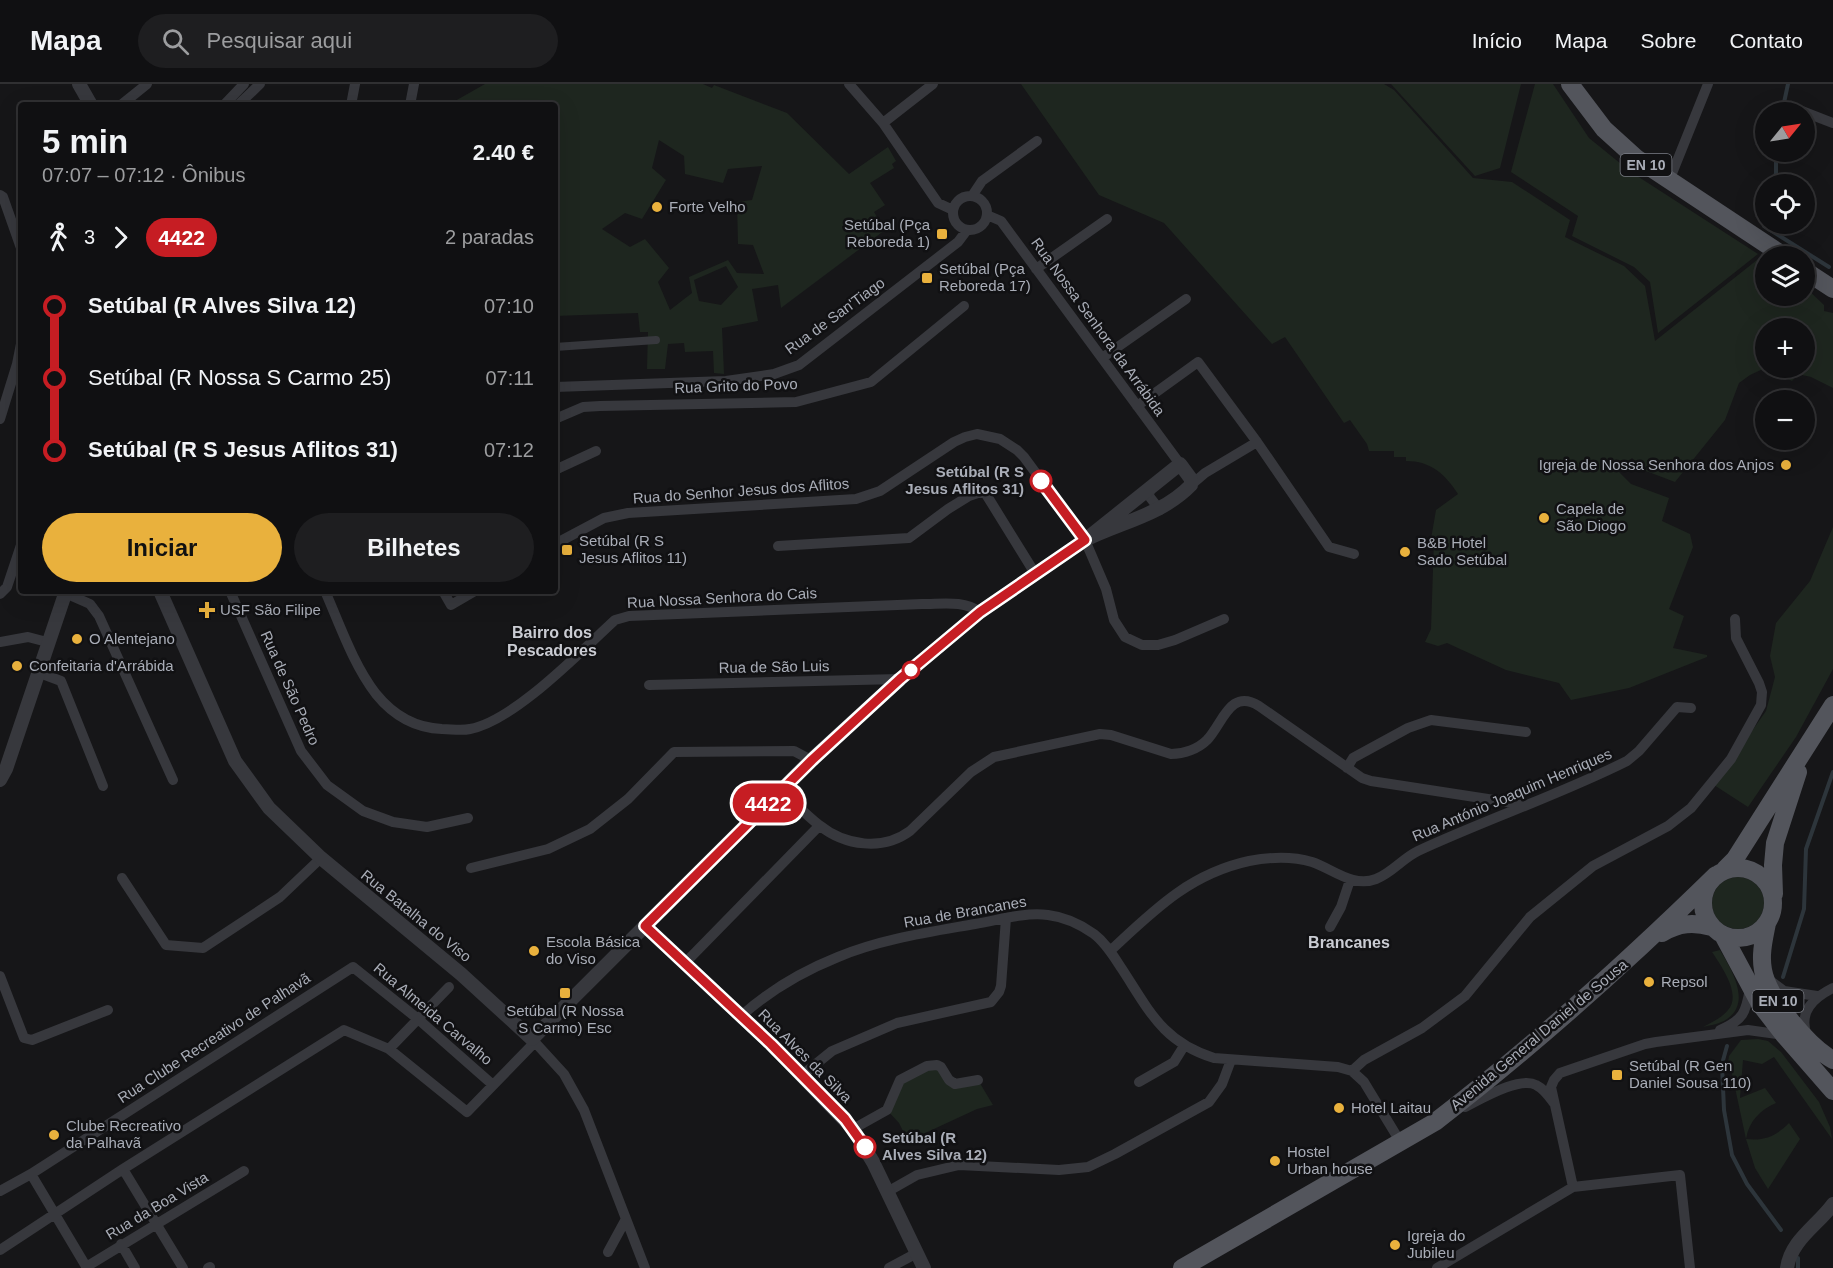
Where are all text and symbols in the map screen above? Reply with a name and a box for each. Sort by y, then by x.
search box [138,14,558,68]
text: Mapa [30,25,102,56]
icon: search [159,25,192,58]
text: Pesquisar aqui [207,28,352,53]
text: Início [1472,29,1522,52]
text: Mapa [1555,29,1607,52]
text: Sobre [1640,29,1696,52]
text: Contato [1729,29,1803,52]
north arrow [1755,102,1815,162]
map controls [1755,102,1815,450]
text: 5 min [42,123,128,160]
text: 2.40 € [473,140,534,165]
road number: EN 10 [1620,154,1672,176]
text: 07:07 – 07:12 · Ônibus [42,164,245,186]
button: locate [1755,174,1815,234]
place label: Forte Velho [669,198,746,215]
marker: Forte Velho [650,200,664,214]
place label: Setúbal (Pça Reboreda 1) [844,216,931,250]
icon: walk [42,221,75,254]
icon: forward [104,221,137,254]
text: 3 [84,226,95,248]
text: 4422 [158,226,205,249]
text: 2 paradas [445,226,534,248]
marker: Setúbal (Pça Reboreda 1) [935,227,949,241]
street label: Rua Nossa Senhora da Arrábida [1028,234,1169,420]
button: layers [1755,246,1815,306]
place label: Setúbal (Pça Reboreda 17) [939,260,1031,294]
marker: Setúbal (Pça Reboreda 17) [920,271,934,285]
street label: Rua de San'Tiago [782,274,888,357]
text: Setúbal (R Alves Silva 12) [88,293,356,318]
text: 07:10 [484,295,534,317]
button: + [1755,318,1815,378]
text: Setúbal (R Nossa S Carmo 25) [88,365,391,390]
text: 07:11 [485,367,534,389]
street label: Rua Grito do Povo [674,375,798,396]
button: − [1755,390,1815,450]
text: Setúbal (R S Jesus Aflitos 31) [88,437,398,462]
text: 07:12 [484,439,534,461]
place label: Igreja de Nossa Senhora dos Anjos [1539,456,1774,473]
marker: Igreja de Nossa Senhora dos Anjos [1779,458,1793,472]
place label: Setúbal (R S Jesus Aflitos 31) [905,463,1024,497]
marker: Setúbal (R S Jesus Aflitos 31) [1030,470,1052,492]
street label: Rua do Senhor Jesus dos Aflitos [632,474,850,507]
place label: Capela de São Diogo [1556,500,1626,534]
marker: Capela de São Diogo [1537,511,1551,525]
button: Iniciar [42,513,282,582]
button: Bilhetes [294,513,534,582]
place label: Setúbal (R S Jesus Aflitos 11) [579,532,687,566]
place label: B&B Hotel Sado Setúbal [1417,534,1507,568]
marker: Setúbal (R S Jesus Aflitos 11) [560,543,574,557]
marker: B&B Hotel Sado Setúbal [1398,545,1412,559]
street label: Rua Nossa Senhora do Cais [627,584,817,611]
marker: USF São Filipe [198,601,216,619]
place label: USF São Filipe [220,601,321,618]
district label: Bairro dos Pescadores [507,624,597,659]
street label: Rua de São Pedro [258,628,323,748]
place label: O Alentejano [89,630,175,647]
marker: O Alentejano [70,632,84,646]
place label: Confeitaria d'Arrábida [29,657,174,674]
street label: Rua de São Luis [718,657,830,676]
marker: Confeitaria d'Arrábida [10,659,24,673]
unlabelled marker [902,661,920,679]
street label: Rua António Joaquim Henriques [1409,745,1614,844]
line badge: 4422 [726,784,810,822]
text: 4422 [745,792,791,815]
street label: Rua Batalha do Viso [358,866,475,965]
street label: Rua de Brancanes [902,892,1028,931]
place label: Escola Básica do Viso [546,933,641,967]
district label: Brancanes [1308,934,1390,951]
marker: Escola Básica do Viso [527,944,541,958]
street label: Avenida General Daniel de Sousa [1447,955,1631,1114]
street label: Rua Almeida Carvalho [371,959,496,1068]
street label: Rua Clube Recreativo de Palhavã [114,969,314,1106]
place label: Repsol [1661,973,1708,990]
marker: Repsol [1642,975,1656,989]
marker: Setúbal (R Nossa S Carmo) Esc [558,986,572,1000]
road number: EN 10 [1752,990,1804,1012]
place label: Setúbal (R Nossa S Carmo) Esc [506,1002,624,1036]
street label: Rua Alves da Silva [755,1005,856,1106]
place label: Setúbal (R Gen Daniel Sousa 110) [1629,1057,1751,1091]
marker: Setúbal (R Gen Daniel Sousa 110) [1610,1068,1624,1082]
place label: Hotel Laitau [1351,1099,1431,1116]
marker: Hotel Laitau [1332,1101,1346,1115]
place label: Clube Recreativo da Palhavã [66,1117,181,1151]
marker: Clube Recreativo da Palhavã [47,1128,61,1142]
place label: Setúbal (R Alves Silva 12) [882,1129,987,1163]
marker: Setúbal (R Alves Silva 12) [854,1136,876,1158]
place label: Hostel Urban house [1287,1143,1373,1177]
marker: Hostel Urban house [1268,1154,1282,1168]
street label: Rua da Boa Vista [102,1168,212,1243]
place label: Igreja do Jubileu [1407,1227,1465,1261]
marker: Igreja do Jubileu [1388,1238,1402,1252]

